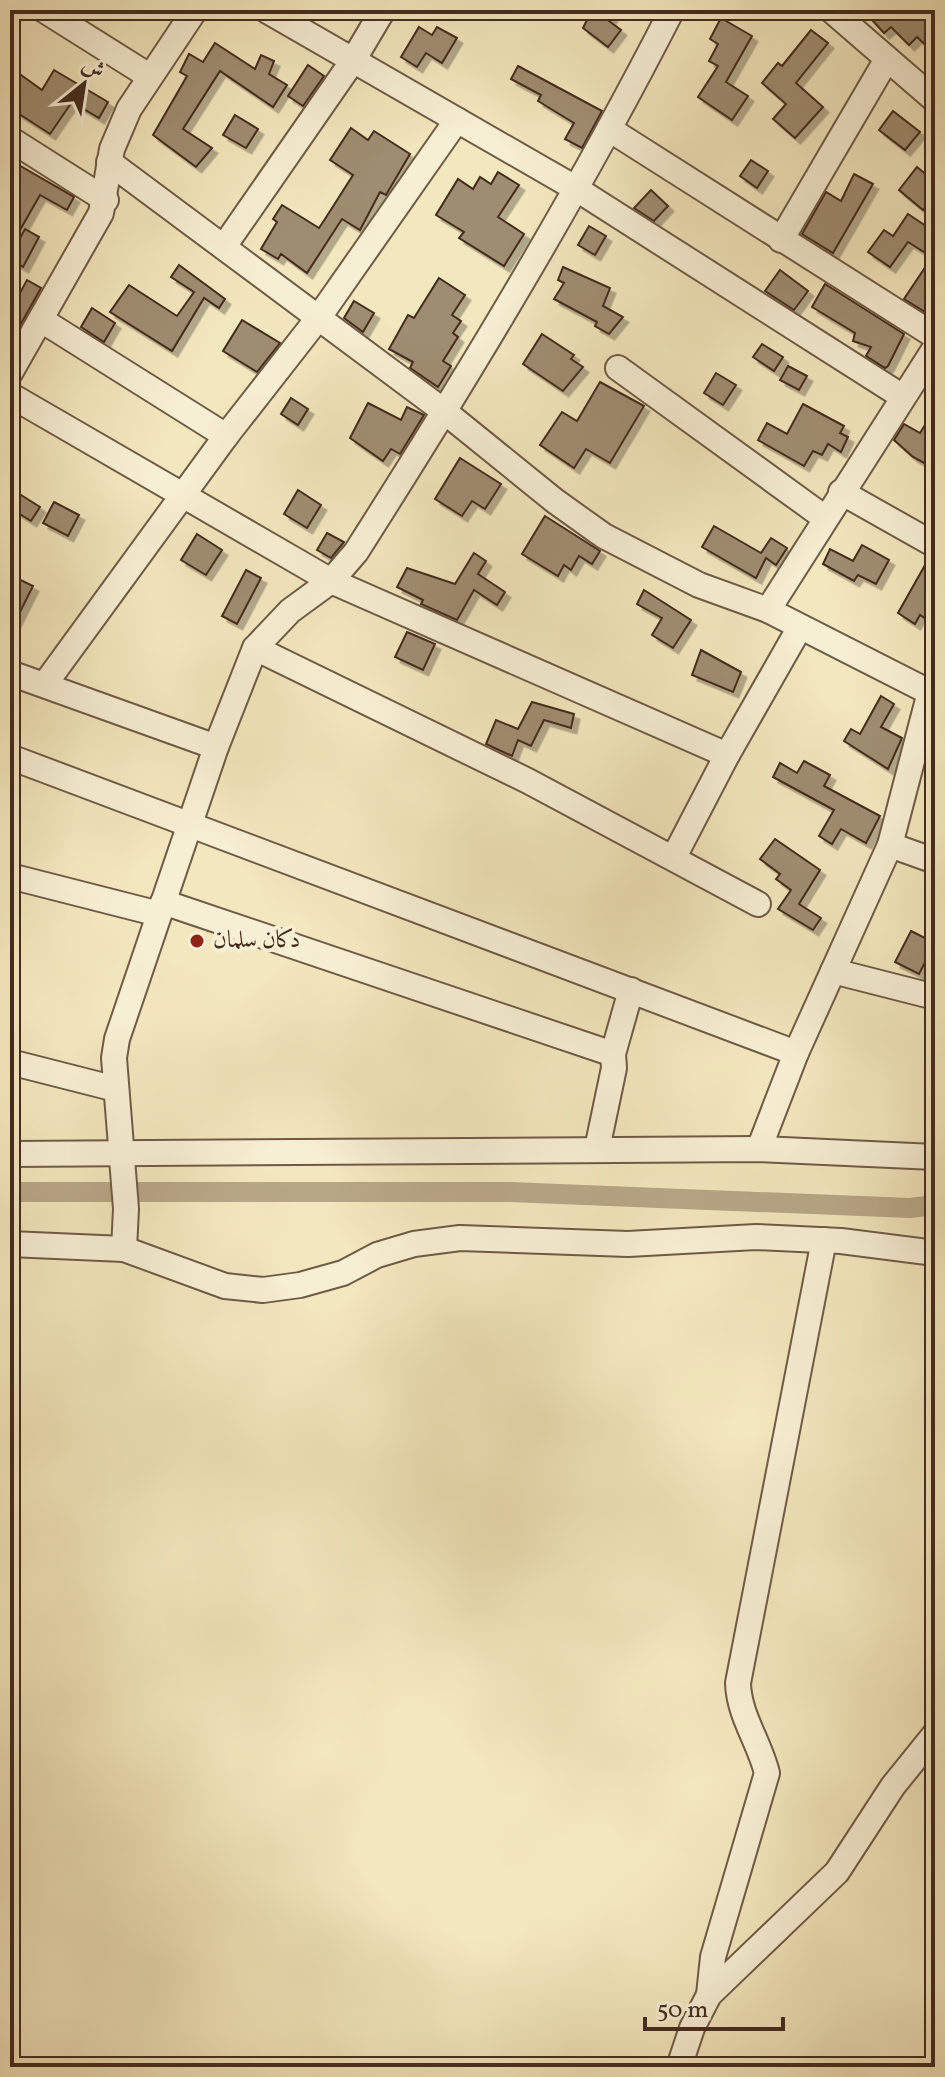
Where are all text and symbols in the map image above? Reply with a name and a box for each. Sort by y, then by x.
north arrow [44,44,124,124]
text: ش [76,50,110,88]
place label: دكان سلمان [213,924,300,958]
marker: دكان سلمان [188,932,206,950]
scale bar [645,1981,783,2031]
text: 50 m [657,1994,709,2028]

